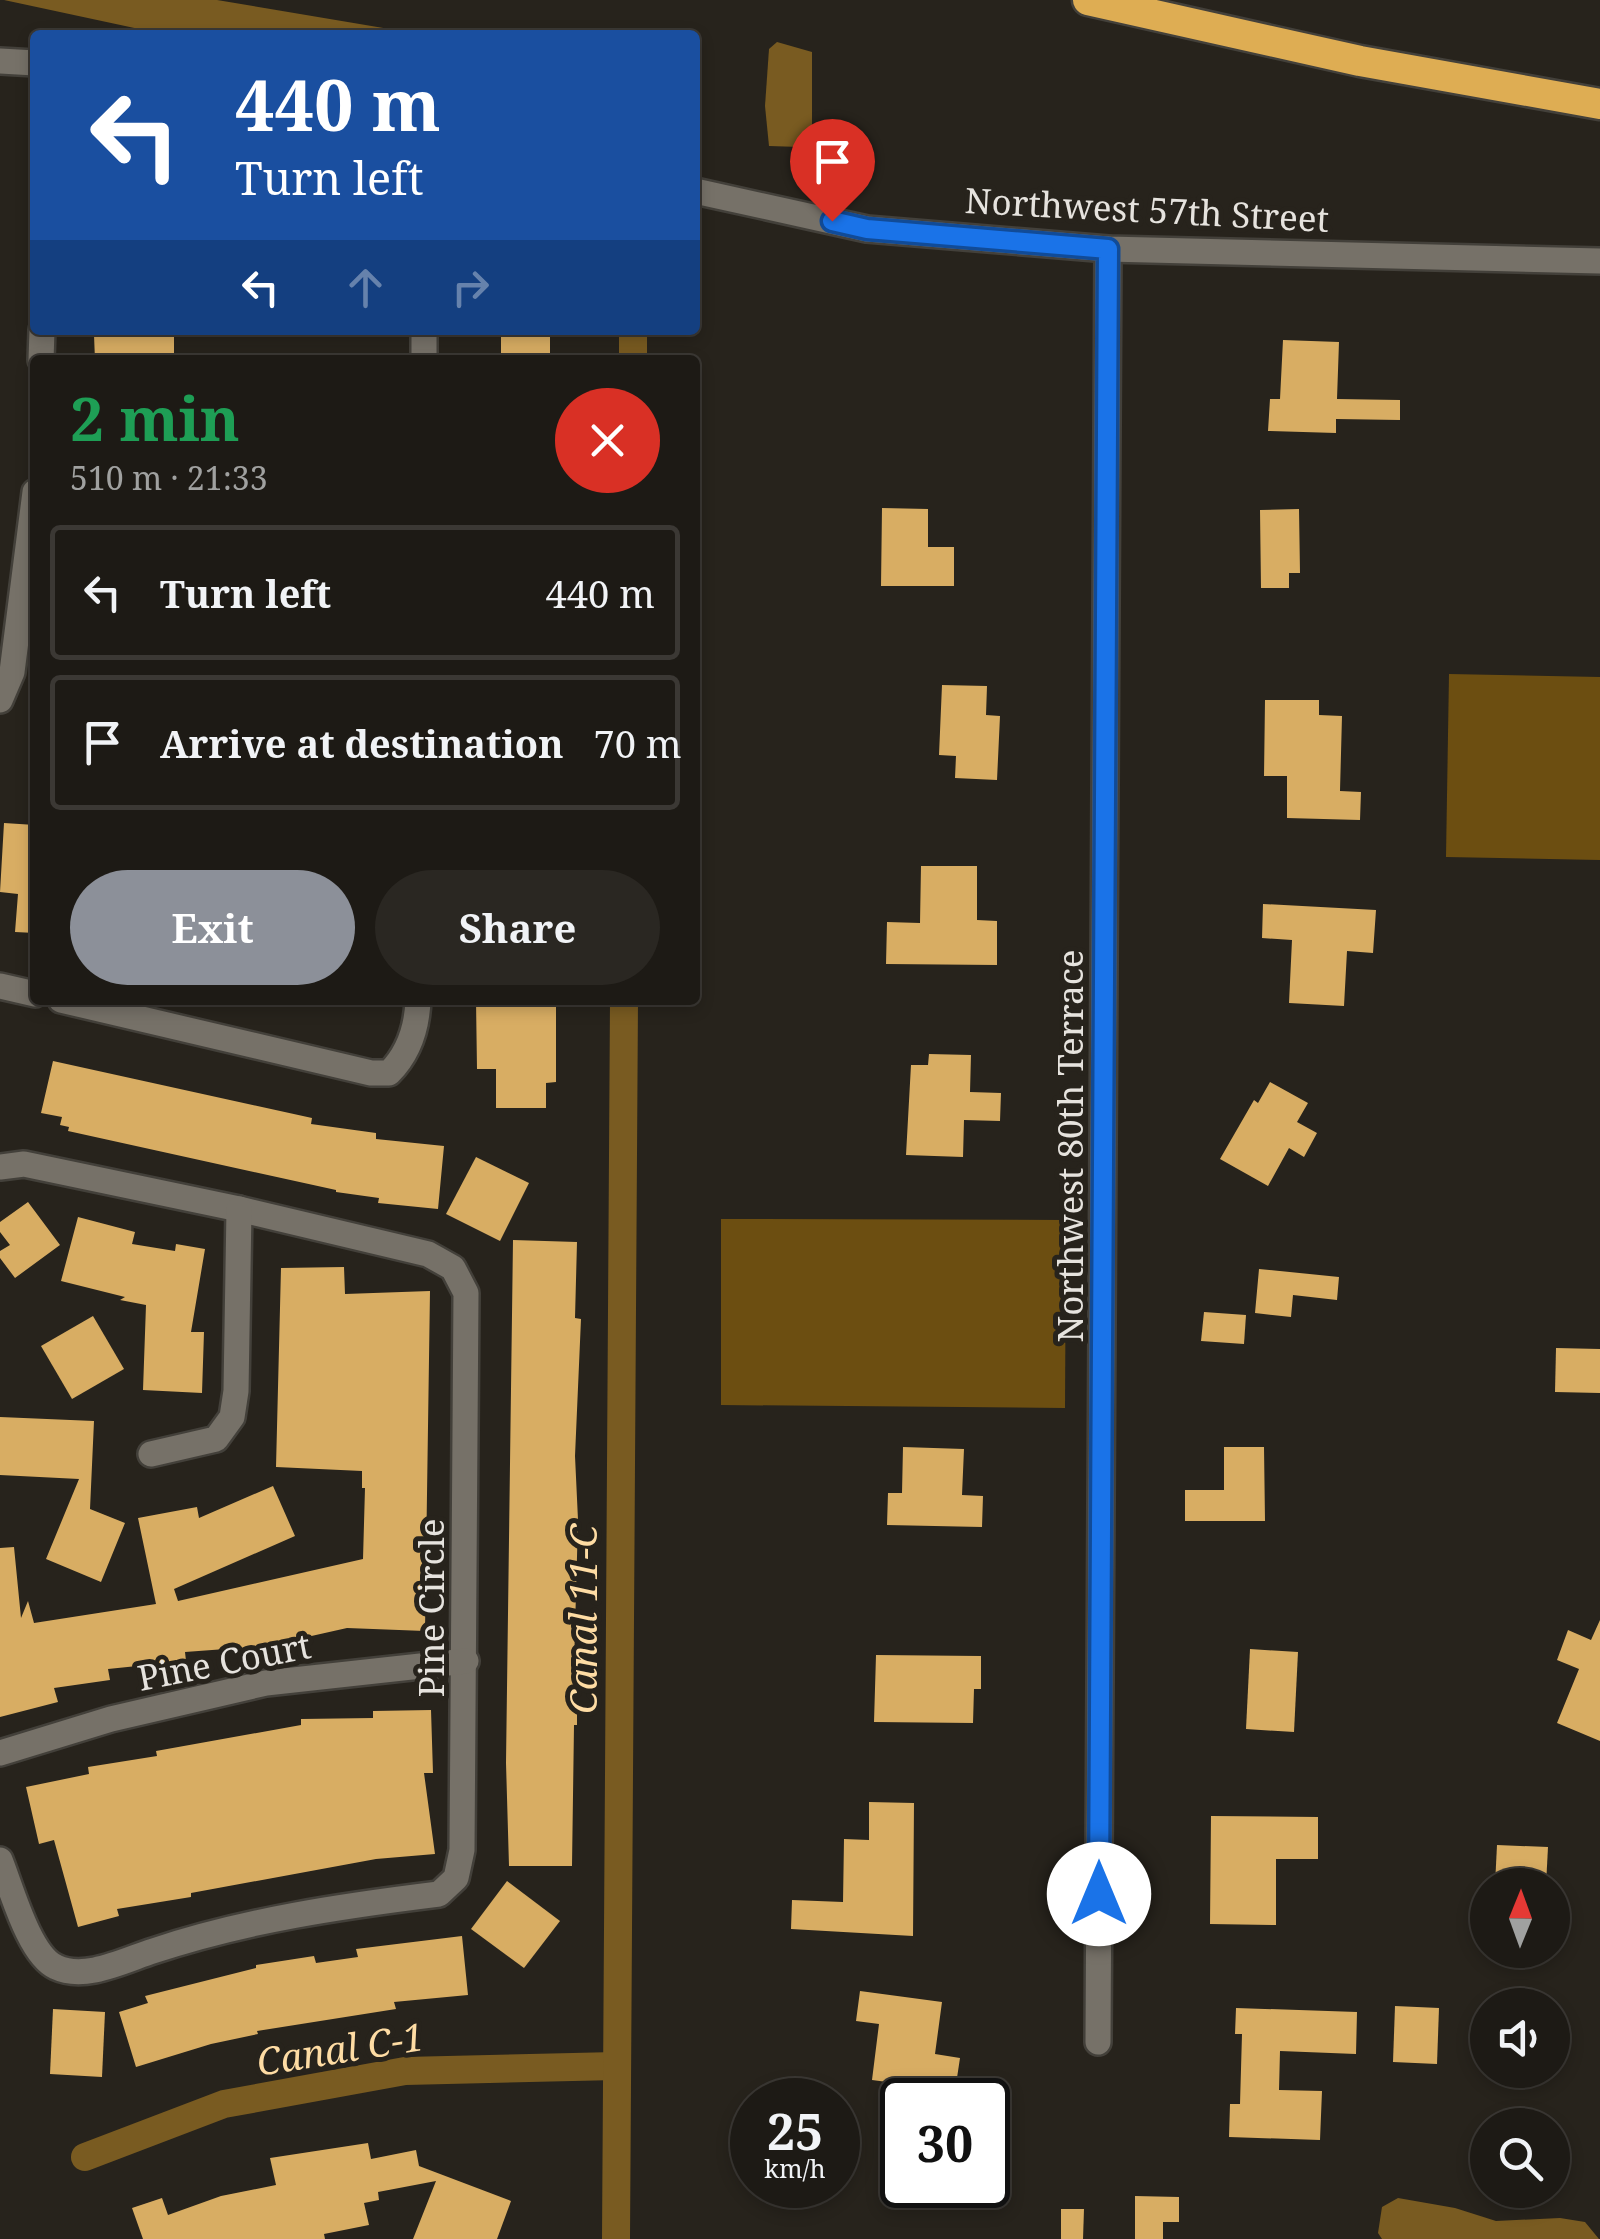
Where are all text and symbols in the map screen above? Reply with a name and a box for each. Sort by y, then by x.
text: 440 m [235,56,441,152]
icon: left [70,70,200,200]
pin [790,119,875,222]
icon: arrive [805,134,860,189]
text: Turn left [235,147,424,208]
street label: Northwest 57th Street [964,176,1330,242]
icon: left [233,260,288,315]
icon: ahead [338,260,393,315]
icon: right [443,260,498,315]
text: 2 min [70,377,240,459]
button: close [555,388,660,493]
text: 510 m · 21:33 [70,456,268,499]
icon: left [75,565,130,620]
text: Turn left [160,567,331,619]
text: 440 m [545,567,655,619]
icon: arrive [75,715,130,770]
text: Arrive at destination [160,717,564,769]
text: 70 m [594,717,682,769]
button: Exit [70,870,355,985]
button: Share [375,870,660,985]
street label: Northwest 80th Terrace [1046,949,1093,1343]
street label: Pine Circle [407,1519,454,1697]
water label: Canal 11-C [556,1523,608,1714]
street label: Pine Court [133,1621,315,1701]
position arrow [1047,1842,1151,1946]
north arrow [1470,1868,1570,1968]
map controls [1470,1868,1570,2208]
button: sound [1470,1988,1570,2088]
water label: Canal C-1 [253,2009,427,2087]
speed limit sign: 30 [880,2078,1010,2208]
text: 25 [767,2097,823,2165]
button: search [1470,2108,1570,2208]
text: km/h [764,2151,826,2185]

